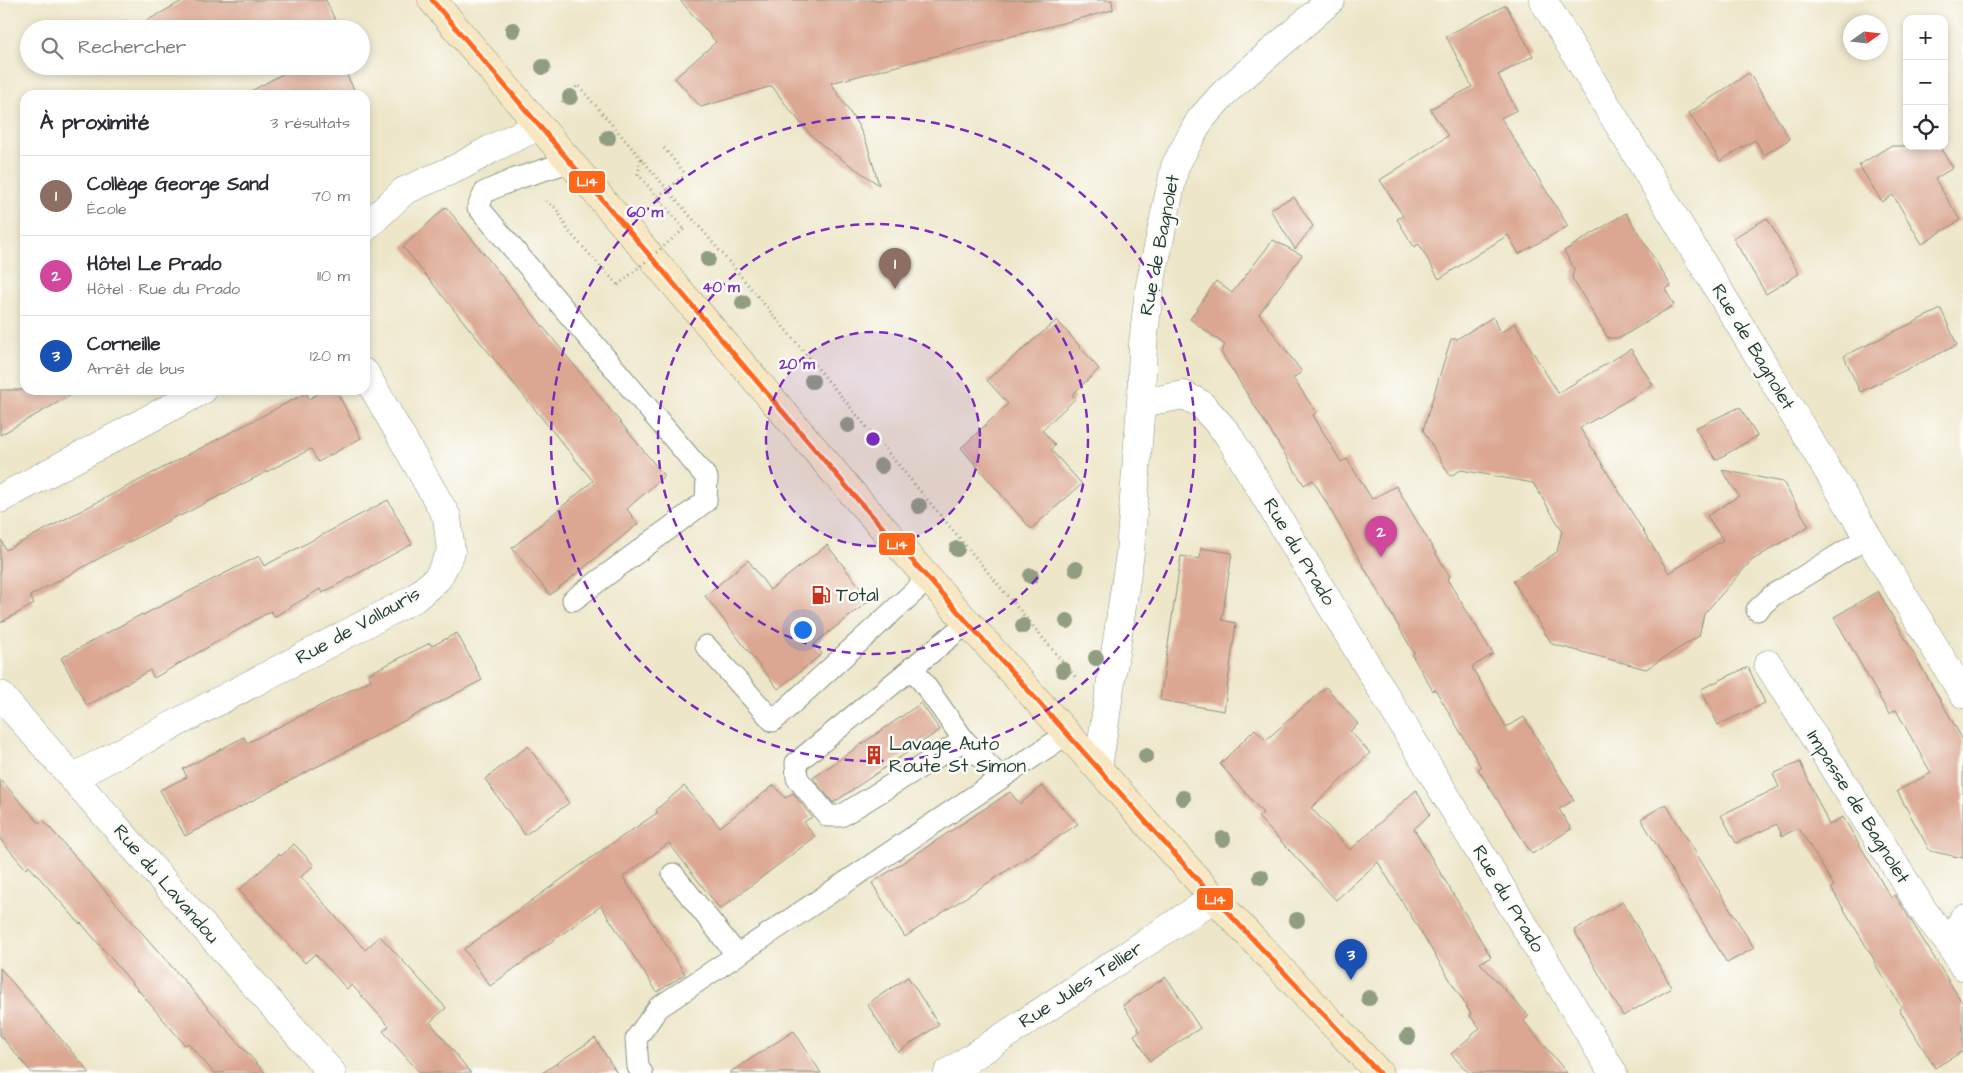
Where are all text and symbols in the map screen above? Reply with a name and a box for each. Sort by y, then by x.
north arrow [1843,15,1888,60]
map controls [1903,15,1948,150]
button: + [1903,15,1948,60]
search box [20,20,370,75]
icon: search [38,34,66,62]
text: Rechercher [78,34,186,61]
button: − [1903,60,1948,105]
button: locate [1903,105,1948,150]
text: À proximité [40,108,149,137]
text: 3 résultats [270,112,350,134]
line badge: L14 [568,170,606,194]
text: Collège George Sand [87,171,268,198]
text: L14 [576,172,598,192]
street label: Rue de Bagnolet [1133,172,1188,318]
text: 1 [55,185,57,207]
text: 70 m [311,185,350,207]
text: École [87,198,127,220]
text: 60 m [627,202,664,223]
pin: 1 [879,248,911,289]
text: Hôtel Le Prado [87,251,221,278]
text: 2 [51,265,61,287]
text: 110 m [317,265,350,287]
text: 40 m [702,277,740,298]
text: Hôtel · Rue du Prado [87,278,240,300]
street label: Rue de Bagnolet [1704,279,1802,416]
text: Corneille [87,331,161,358]
text: 3 [52,345,60,367]
text: 120 m [310,345,350,367]
text: 20 m [778,354,815,375]
text: Arrêt de bus [87,358,185,380]
centre of rings [864,430,882,448]
street label: Rue du Prado [1256,493,1342,611]
pin: 2 [1365,516,1397,557]
line badge: L14 [878,532,916,556]
text: L14 [886,535,908,555]
street label: Rue de Vallauris [291,581,425,671]
place label: Total [836,582,879,609]
fuel station icon: Total [810,584,832,606]
your location [790,617,816,643]
street label: Impasse de Bagnolet [1799,725,1916,890]
place label: Lavage Auto Route St Simon [889,731,1026,780]
building icon: Lavage Auto Route St Simon [863,744,885,766]
street label: Rue du Lavandou [107,819,226,950]
street label: Rue du Prado [1465,840,1551,958]
line badge: L14 [1196,887,1234,911]
text: L14 [1204,890,1226,910]
street label: Rue Jules Tellier [1014,934,1149,1035]
pin: 3 [1335,939,1367,980]

